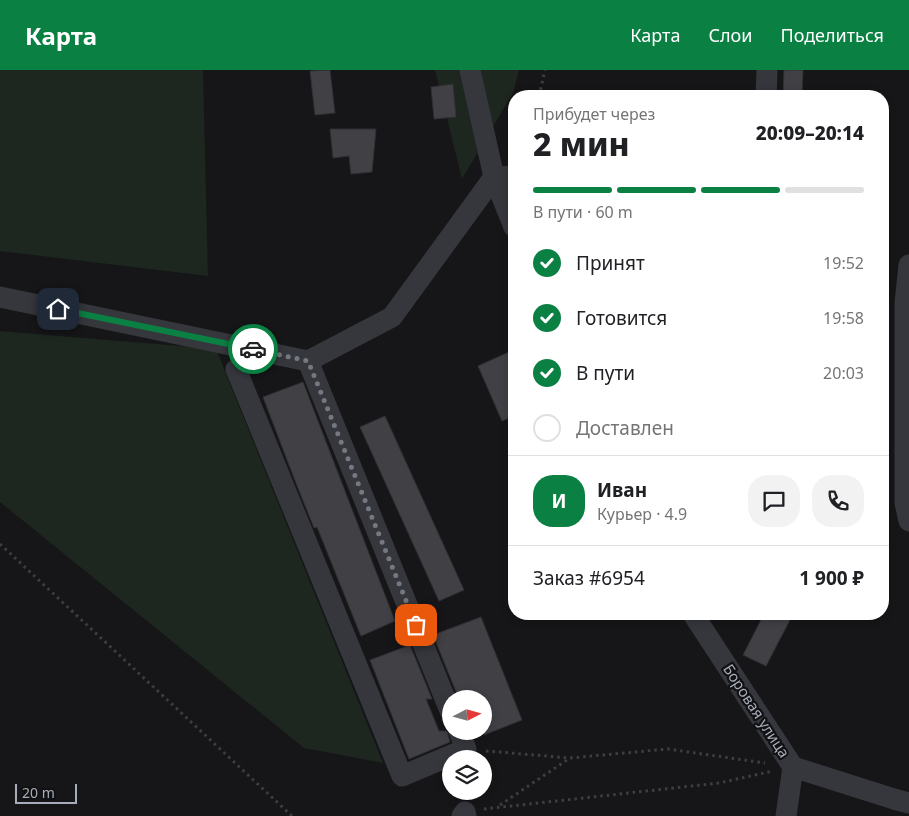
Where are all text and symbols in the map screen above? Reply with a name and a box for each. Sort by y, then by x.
text: Карта [25,19,97,52]
text: Карта [630,23,680,47]
text: Слои [708,23,752,47]
text: Поделиться [780,23,884,47]
text: Прибудет через [533,103,655,125]
text: 20:09–20:14 [756,120,864,146]
text: 2 мин [533,122,630,165]
text: В пути · 60 m [533,201,633,223]
icon: check [533,249,561,277]
text: Принят [576,250,645,276]
text: 19:52 [823,252,864,274]
pin [37,288,79,330]
icon: home [44,295,72,323]
icon: check [533,304,561,332]
text: Готовится [576,305,667,331]
text: 19:58 [823,307,864,329]
courier [228,324,278,374]
icon: car [239,335,267,363]
icon: check [533,359,561,387]
text: В пути [576,360,635,386]
text: 20:03 [823,362,864,384]
text: Доставлен [576,415,674,441]
button: chat [748,475,800,527]
button: phone [812,475,864,527]
text: Иван [597,477,647,503]
text: И [551,488,567,514]
text: Курьер · 4.9 [597,503,687,525]
text: Заказ #6954 [533,565,645,591]
text: 1 900 ₽ [799,565,864,591]
pin [395,604,437,646]
icon: bag [402,611,430,639]
street label: Боровая улица [719,660,795,761]
north arrow [442,690,492,740]
map controls [442,690,492,800]
button: layers [442,750,492,800]
scale bar [15,781,78,804]
text: 20 m [22,783,55,802]

